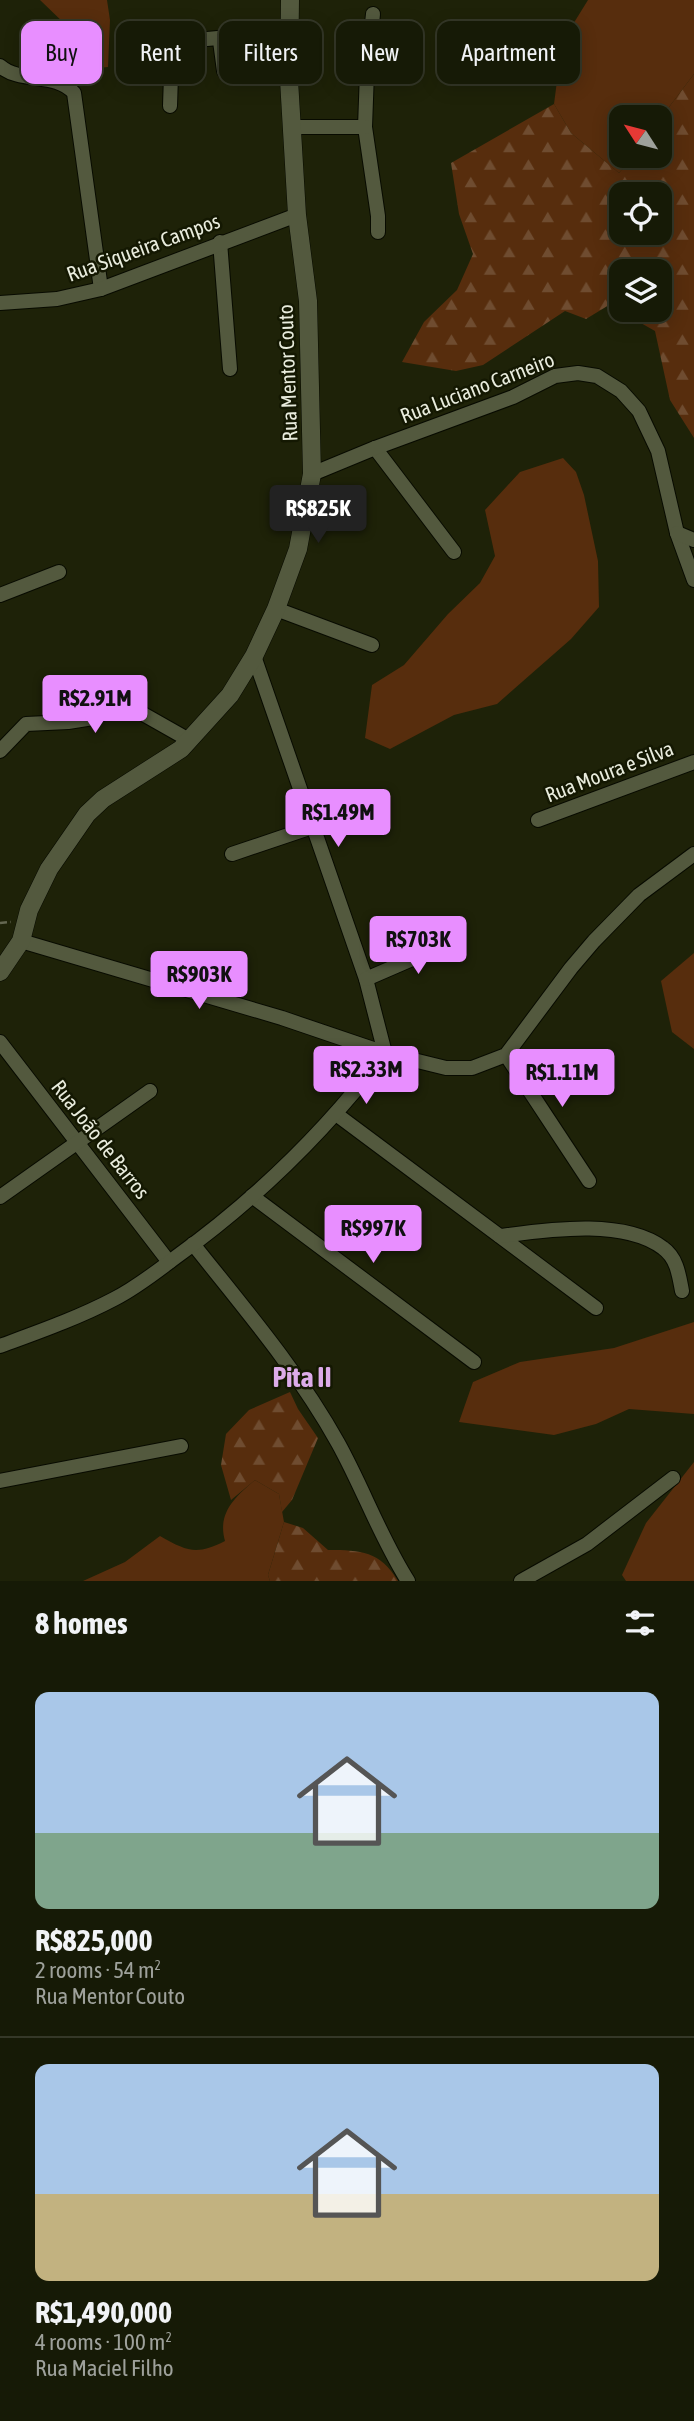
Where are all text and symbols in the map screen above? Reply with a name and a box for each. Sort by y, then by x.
chip: Buy [21,21,102,84]
chip: Rent [116,21,205,84]
chip: Filters [219,21,322,84]
chip: New [336,21,423,84]
chip: Apartment [437,21,580,84]
north arrow [609,105,672,168]
map controls [609,105,672,322]
button: locate [609,182,672,245]
street label: Rua Siqueira Campos [63,208,223,286]
button: layers [609,259,672,322]
street label: Rua Mentor Couto [273,304,301,442]
street label: Rua Luciano Carneiro [397,347,557,427]
pin: R$825K [261,486,375,545]
text: R$825K [286,495,350,521]
pin: R$2.91M [30,676,160,735]
text: R$2.91M [58,685,132,711]
street label: Rua Moura e Silva [541,736,677,806]
pin: R$1.49M [273,790,403,849]
text: R$1.49M [301,799,375,825]
pin: R$703K [361,916,475,976]
text: R$703K [386,926,450,952]
pin: R$903K [142,951,256,1011]
text: R$903K [167,961,231,987]
pin: R$2.33M [301,1046,431,1106]
pin: R$1.11M [497,1050,627,1109]
text: R$2.33M [329,1056,403,1082]
text: R$1.11M [525,1059,599,1085]
street label: Rua João de Barros [47,1075,155,1203]
pin: R$997K [316,1206,430,1265]
text: R$997K [341,1215,405,1241]
district label: Pita II [272,1361,332,1393]
icon: filters [621,1604,659,1642]
text: 8 homes [35,1606,128,1640]
icon: home [284,1738,410,1864]
text: R$825,000 [35,1923,153,1957]
text: 2 rooms · 54 m² [35,1957,161,1983]
text: Rua Mentor Couto [35,1983,185,2009]
icon: home [284,2110,410,2236]
text: R$1,490,000 [35,2295,172,2329]
text: 4 rooms · 100 m² [35,2329,172,2355]
text: Rua Maciel Filho [35,2355,174,2381]

